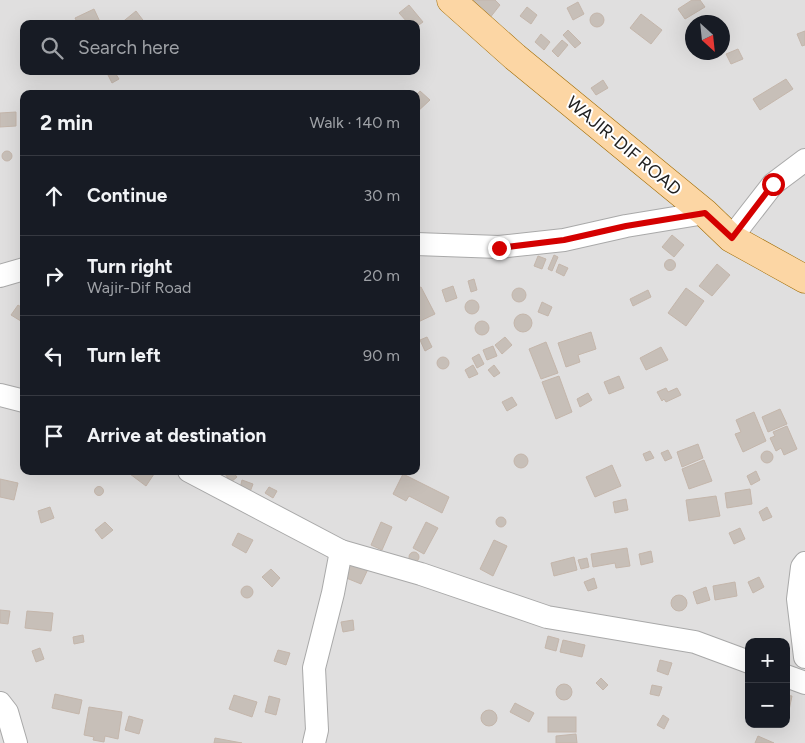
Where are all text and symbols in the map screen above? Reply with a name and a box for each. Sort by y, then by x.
north arrow [685,15,730,60]
search box [20,20,420,75]
icon: search [38,34,66,62]
text: Search here [78,36,180,59]
street label: WAJIR-DIF ROAD [562,92,686,200]
text: 2 min [40,110,93,135]
text: Walk · 140 m [310,113,400,132]
route start [762,173,785,196]
icon: ahead [40,182,68,210]
text: Continue [87,184,167,207]
text: 30 m [363,186,400,205]
route end [488,237,511,260]
text: Turn right [87,255,173,278]
icon: right [40,262,68,290]
text: 20 m [363,266,400,285]
text: Wajir-Dif Road [87,278,191,297]
icon: left [40,342,68,370]
text: Turn left [87,344,161,367]
text: 90 m [363,346,400,365]
icon: arrive [40,422,68,450]
text: Arrive at destination [87,424,266,447]
map controls [745,638,790,728]
button: + [745,638,790,683]
button: − [745,683,790,728]

